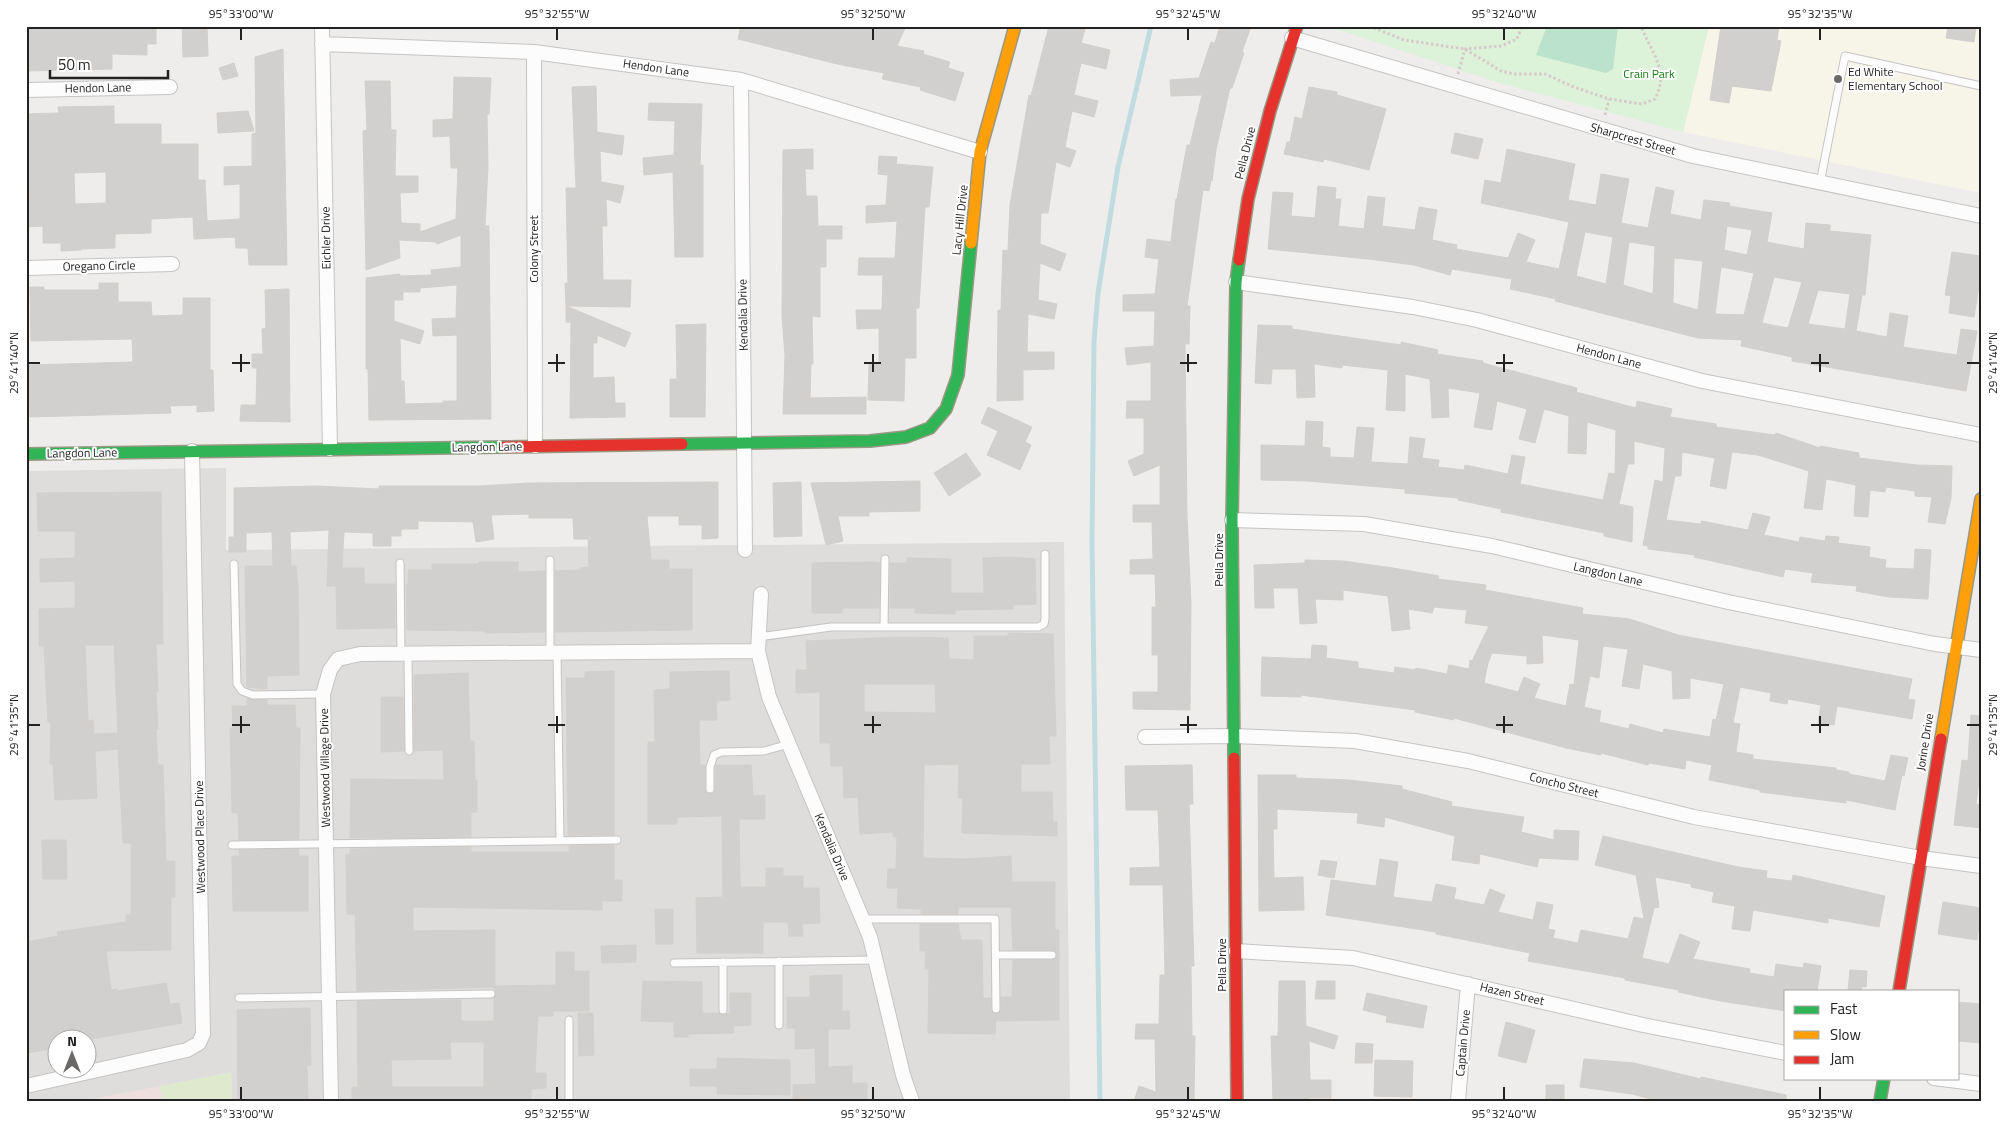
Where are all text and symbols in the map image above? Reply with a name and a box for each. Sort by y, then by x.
text: 95°33'00"W [209,4,274,23]
text: 95°32'55"W [525,4,590,23]
text: 95°32'50"W [841,4,906,23]
text: 95°32'45"W [1156,4,1221,23]
text: 95°32'40"W [1472,4,1537,23]
text: 95°32'35"W [1788,4,1853,23]
scale bar [50,48,168,80]
text: 50 m [58,53,91,76]
street label: Hendon Lane [622,53,690,82]
place label: Ed White Elementary School [1848,62,1942,95]
park label: Crain Park [1623,64,1675,83]
marker: Ed White Elementary School [1832,73,1844,85]
street label: Hendon Lane [65,77,131,98]
street label: Sharpcrest Street [1588,117,1679,160]
street label: Pella Drive [1229,125,1260,181]
street label: Lacy Hill Drive [946,184,973,256]
street label: Eichler Drive [315,206,336,270]
street label: Colony Street [524,214,543,283]
street label: Oregano Circle [62,255,136,276]
street label: Kendalia Drive [732,279,753,351]
text: 29°41'40"N [4,332,23,394]
text: 29°41'40"N [1983,332,2002,394]
street label: Hendon Lane [1575,338,1644,373]
street label: Langdon Lane [452,436,522,457]
street label: Langdon Lane [47,442,117,463]
street label: Pella Drive [1209,533,1228,587]
street label: Langdon Lane [1572,556,1645,591]
text: 29°41'35"N [4,694,23,756]
text: 29°41'35"N [1983,694,2002,756]
street label: Westwood Village Drive [314,708,335,828]
street label: Jorine Drive [1911,712,1938,772]
street label: Concho Street [1527,767,1602,802]
street label: Westwood Place Drive [189,780,210,894]
street label: Kendalia Drive [810,810,855,884]
street label: Pella Drive [1212,938,1231,992]
street label: Hazen Street [1478,977,1547,1010]
legend [1784,990,1960,1080]
text: Fast [1830,997,1858,1020]
street label: Captain Drive [1450,1009,1475,1077]
text: Slow [1830,1023,1861,1046]
north arrow [48,1030,98,1080]
text: N [67,1030,77,1051]
text: Jam [1830,1047,1854,1070]
text: 95°33'00"W [209,1104,274,1123]
text: 95°32'55"W [525,1104,590,1123]
text: 95°32'50"W [841,1104,906,1123]
text: 95°32'45"W [1156,1104,1221,1123]
text: 95°32'40"W [1472,1104,1537,1123]
text: 95°32'35"W [1788,1104,1853,1123]

